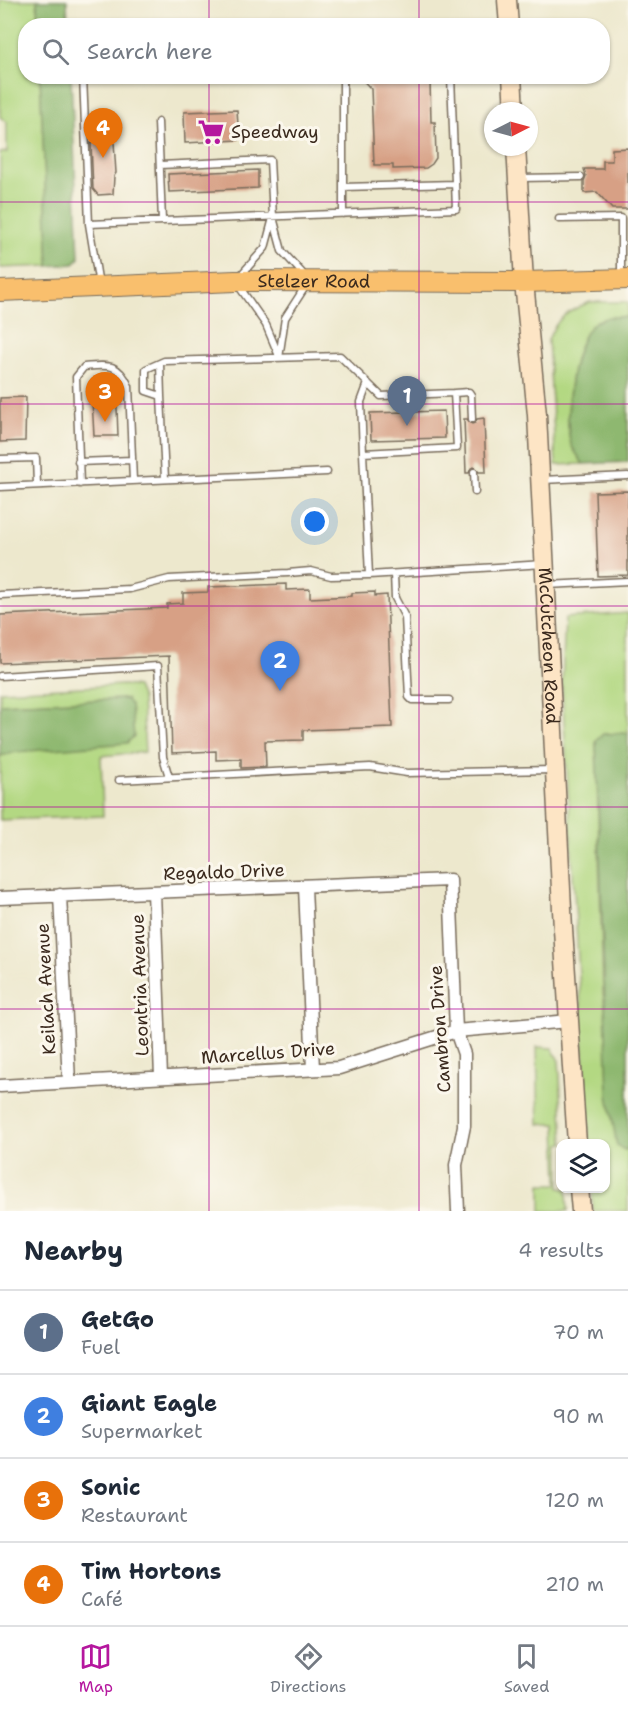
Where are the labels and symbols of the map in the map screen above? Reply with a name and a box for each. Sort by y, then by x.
north arrow [484,102,538,156]
pin: 4 [84,108,122,158]
supermarket icon: Speedway [196,117,226,147]
place label: Speedway [231,120,319,144]
street label: Stelzer Road [257,269,370,293]
pin: 3 [86,372,124,422]
pin: 1 [388,376,426,426]
your location [300,507,329,536]
street label: McCutcheon Road [533,567,565,725]
pin: 2 [260,642,300,691]
street label: Regaldo Drive [163,858,285,886]
street label: Leontria Avenue [126,913,154,1057]
street label: Keilach Avenue [31,922,61,1056]
street label: Cambron Drive [424,964,456,1094]
street label: Marcellus Drive [200,1036,336,1070]

